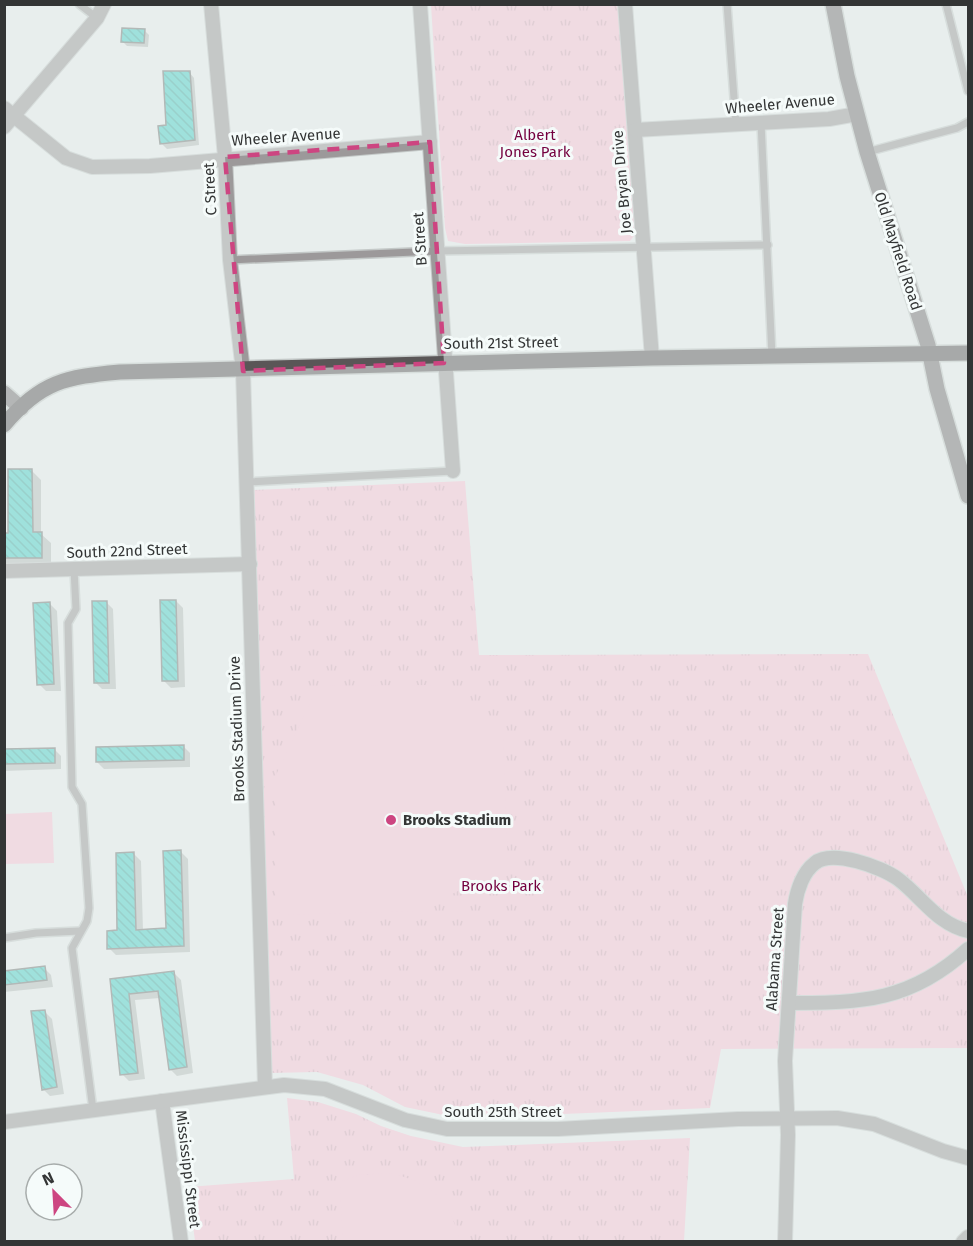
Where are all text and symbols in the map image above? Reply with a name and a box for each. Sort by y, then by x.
street label: Wheeler Avenue [725,90,835,118]
street label: Wheeler Avenue [231,124,341,150]
park label: Albert Jones Park [500,126,571,161]
street label: Joe Bryan Drive [609,130,635,234]
street label: C Street [200,161,220,216]
street label: Old Mayfield Road [870,190,926,312]
street label: B Street [409,211,431,266]
street label: South 21st Street [444,333,559,353]
street label: South 22nd Street [66,540,188,562]
street label: Brooks Stadium Drive [225,656,249,802]
place label: Brooks Stadium [403,811,511,829]
marker: Brooks Stadium [384,813,398,827]
park label: Brooks Park [461,877,541,895]
street label: Alabama Street [762,906,788,1011]
street label: South 25th Street [444,1103,562,1121]
street label: Mississippi Street [172,1109,204,1230]
north arrow [24,1162,84,1222]
text: N [39,1168,57,1190]

